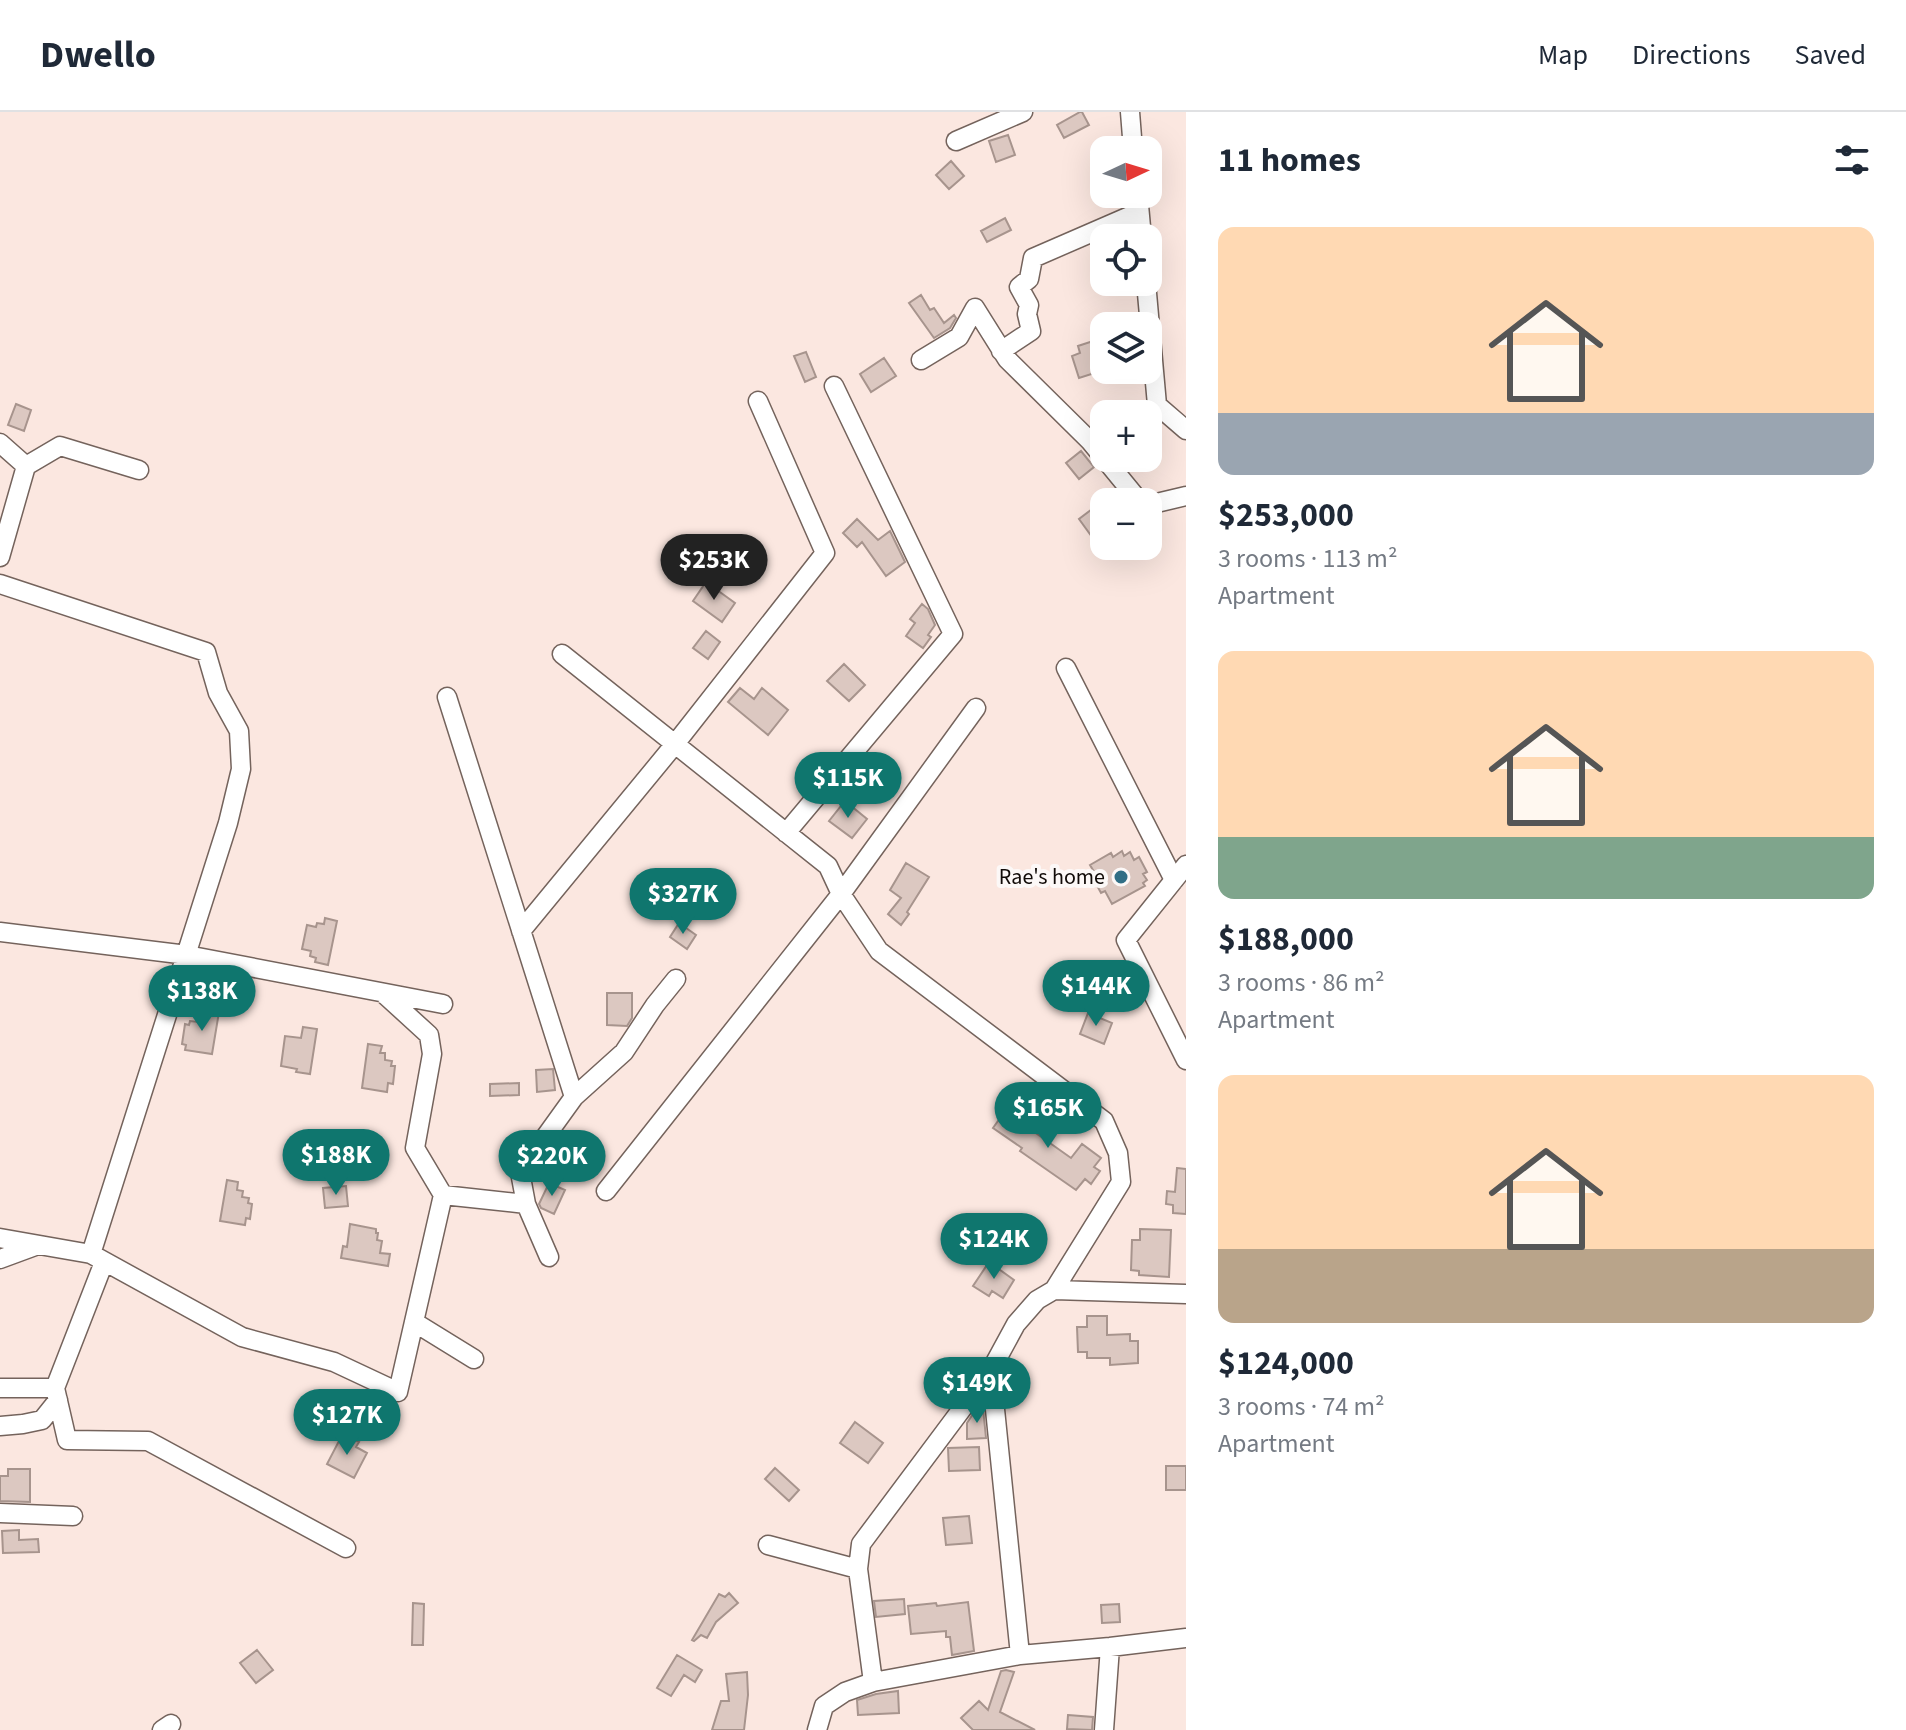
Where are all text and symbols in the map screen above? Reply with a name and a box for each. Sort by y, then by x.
text: Dwello [40,28,156,82]
text: Map [1538,35,1588,75]
text: Directions [1632,35,1751,75]
text: Saved [1795,35,1866,75]
north arrow [1090,136,1162,208]
map controls [1090,136,1162,560]
text: 11 homes [1218,136,1361,185]
icon: filters [1830,138,1874,182]
button: locate [1090,224,1162,296]
icon: home [1474,279,1618,423]
button: layers [1090,312,1162,384]
button: + [1090,400,1162,472]
button: − [1090,488,1162,560]
text: $253,000 [1218,491,1354,540]
pin: $253K [658,534,770,602]
text: 3 rooms · 113 m² [1218,540,1397,577]
text: $253K [679,541,749,578]
text: Apartment [1218,577,1335,614]
icon: home [1474,703,1618,847]
pin: $115K [792,752,904,820]
text: $115K [813,759,883,796]
place label: Rae's home [999,861,1105,893]
pin: $327K [627,868,739,936]
marker: Rae's home [1112,868,1130,886]
text: $327K [648,875,718,912]
text: $188,000 [1218,915,1354,964]
pin: $144K [1040,960,1152,1028]
text: 3 rooms · 86 m² [1218,964,1385,1001]
pin: $138K [146,965,258,1033]
text: $144K [1061,967,1131,1004]
text: $138K [167,972,237,1009]
text: Apartment [1218,1001,1335,1038]
pin: $165K [992,1082,1104,1150]
text: $165K [1013,1089,1083,1126]
icon: home [1474,1127,1618,1271]
pin: $188K [280,1129,392,1197]
pin: $220K [496,1130,608,1198]
text: $188K [301,1136,371,1173]
text: $220K [517,1137,587,1174]
pin: $124K [938,1213,1050,1281]
text: $124K [959,1220,1029,1257]
text: $124,000 [1218,1339,1354,1388]
pin: $149K [921,1357,1033,1425]
text: $149K [942,1364,1012,1401]
text: 3 rooms · 74 m² [1218,1388,1385,1425]
pin: $127K [291,1389,403,1457]
text: $127K [312,1396,382,1433]
text: Apartment [1218,1425,1335,1462]

